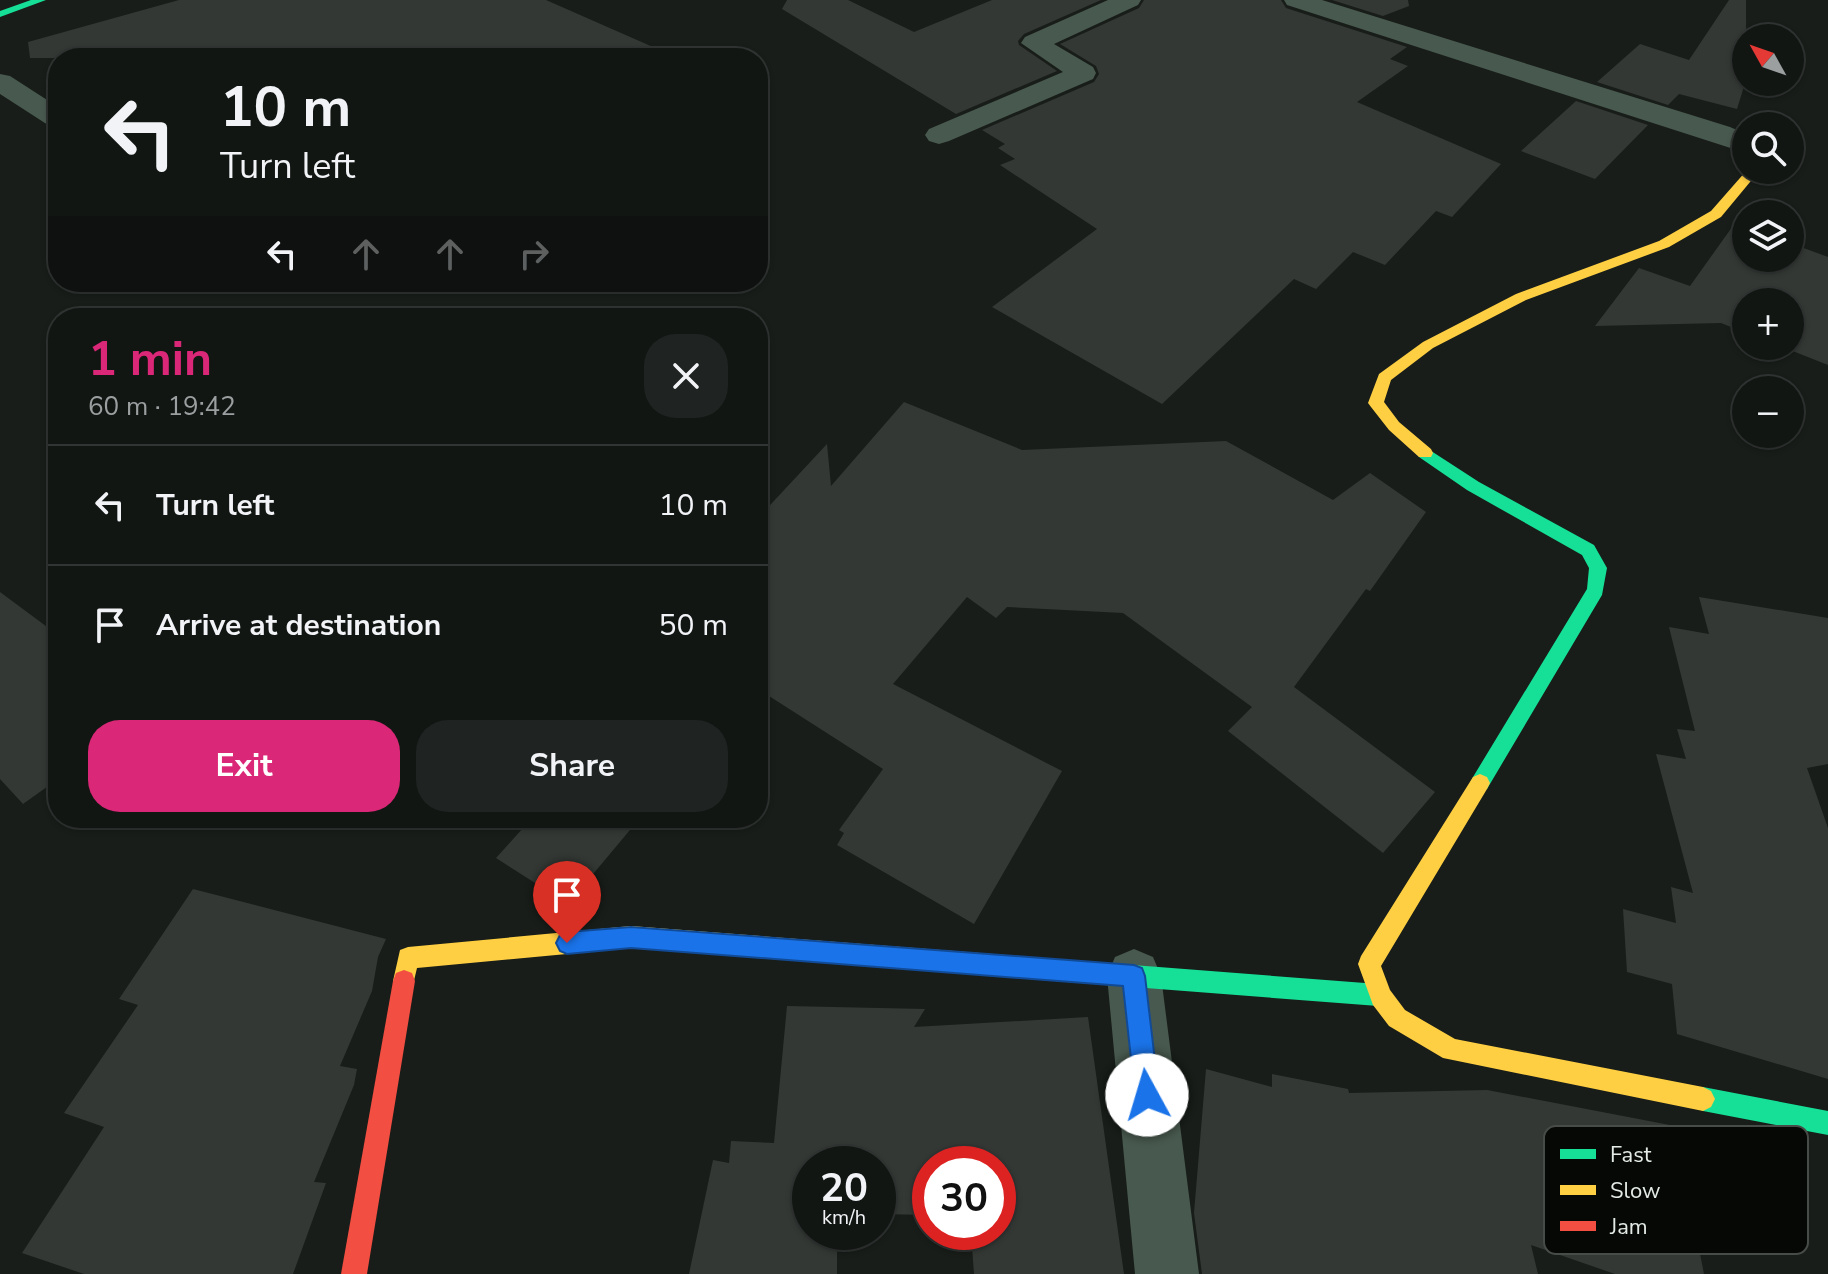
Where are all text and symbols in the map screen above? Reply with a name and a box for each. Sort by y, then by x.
north arrow [1732,24,1804,96]
map controls [1732,24,1804,448]
text: 10 m [220,69,351,146]
icon: left [88,80,192,184]
button: search [1732,112,1804,184]
text: Turn left [220,142,355,191]
button: layers [1732,200,1804,272]
icon: left [260,232,304,276]
icon: ahead [344,232,388,276]
icon: ahead [428,232,472,276]
icon: right [512,232,556,276]
button: + [1732,288,1804,360]
text: 1 min [88,326,212,392]
button: close [644,334,728,418]
button: − [1732,376,1804,448]
text: 60 m · 19:42 [88,389,236,424]
icon: left [88,483,132,527]
text: Turn left [156,485,274,526]
text: 10 m [659,485,728,526]
icon: arrive [88,603,132,647]
text: Arrive at destination [156,605,441,646]
text: 50 m [659,605,728,646]
button: Exit [88,720,400,812]
button: Share [416,720,728,812]
pin [533,861,601,943]
icon: arrive [545,873,589,917]
position arrow [1105,1053,1189,1137]
legend [1544,1126,1808,1254]
text: Fast [1610,1140,1652,1170]
speed limit sign: 30 [912,1146,1016,1250]
text: 20 [820,1161,868,1215]
text: Slow [1610,1176,1661,1206]
text: km/h [822,1204,866,1231]
text: Jam [1609,1212,1648,1242]

